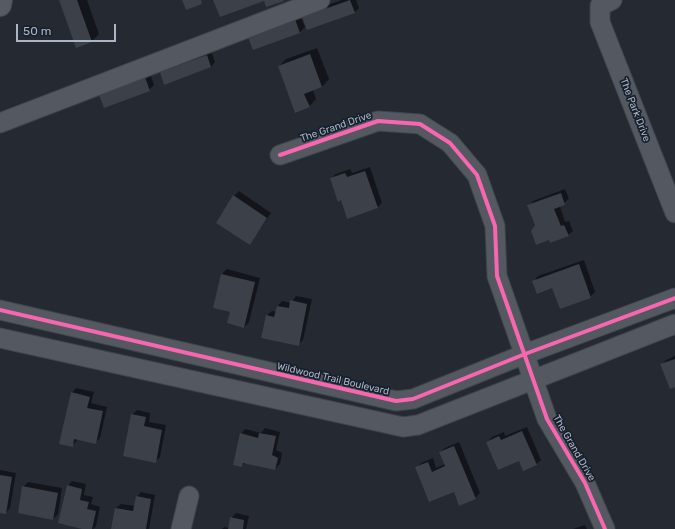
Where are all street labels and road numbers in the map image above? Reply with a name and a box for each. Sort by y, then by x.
street label: The Park Drive [617,77,653,143]
street label: The Grand Drive [299,109,373,145]
street label: Wildwood Trail Boulevard [276,360,390,398]
street label: The Grand Drive [550,413,598,483]

